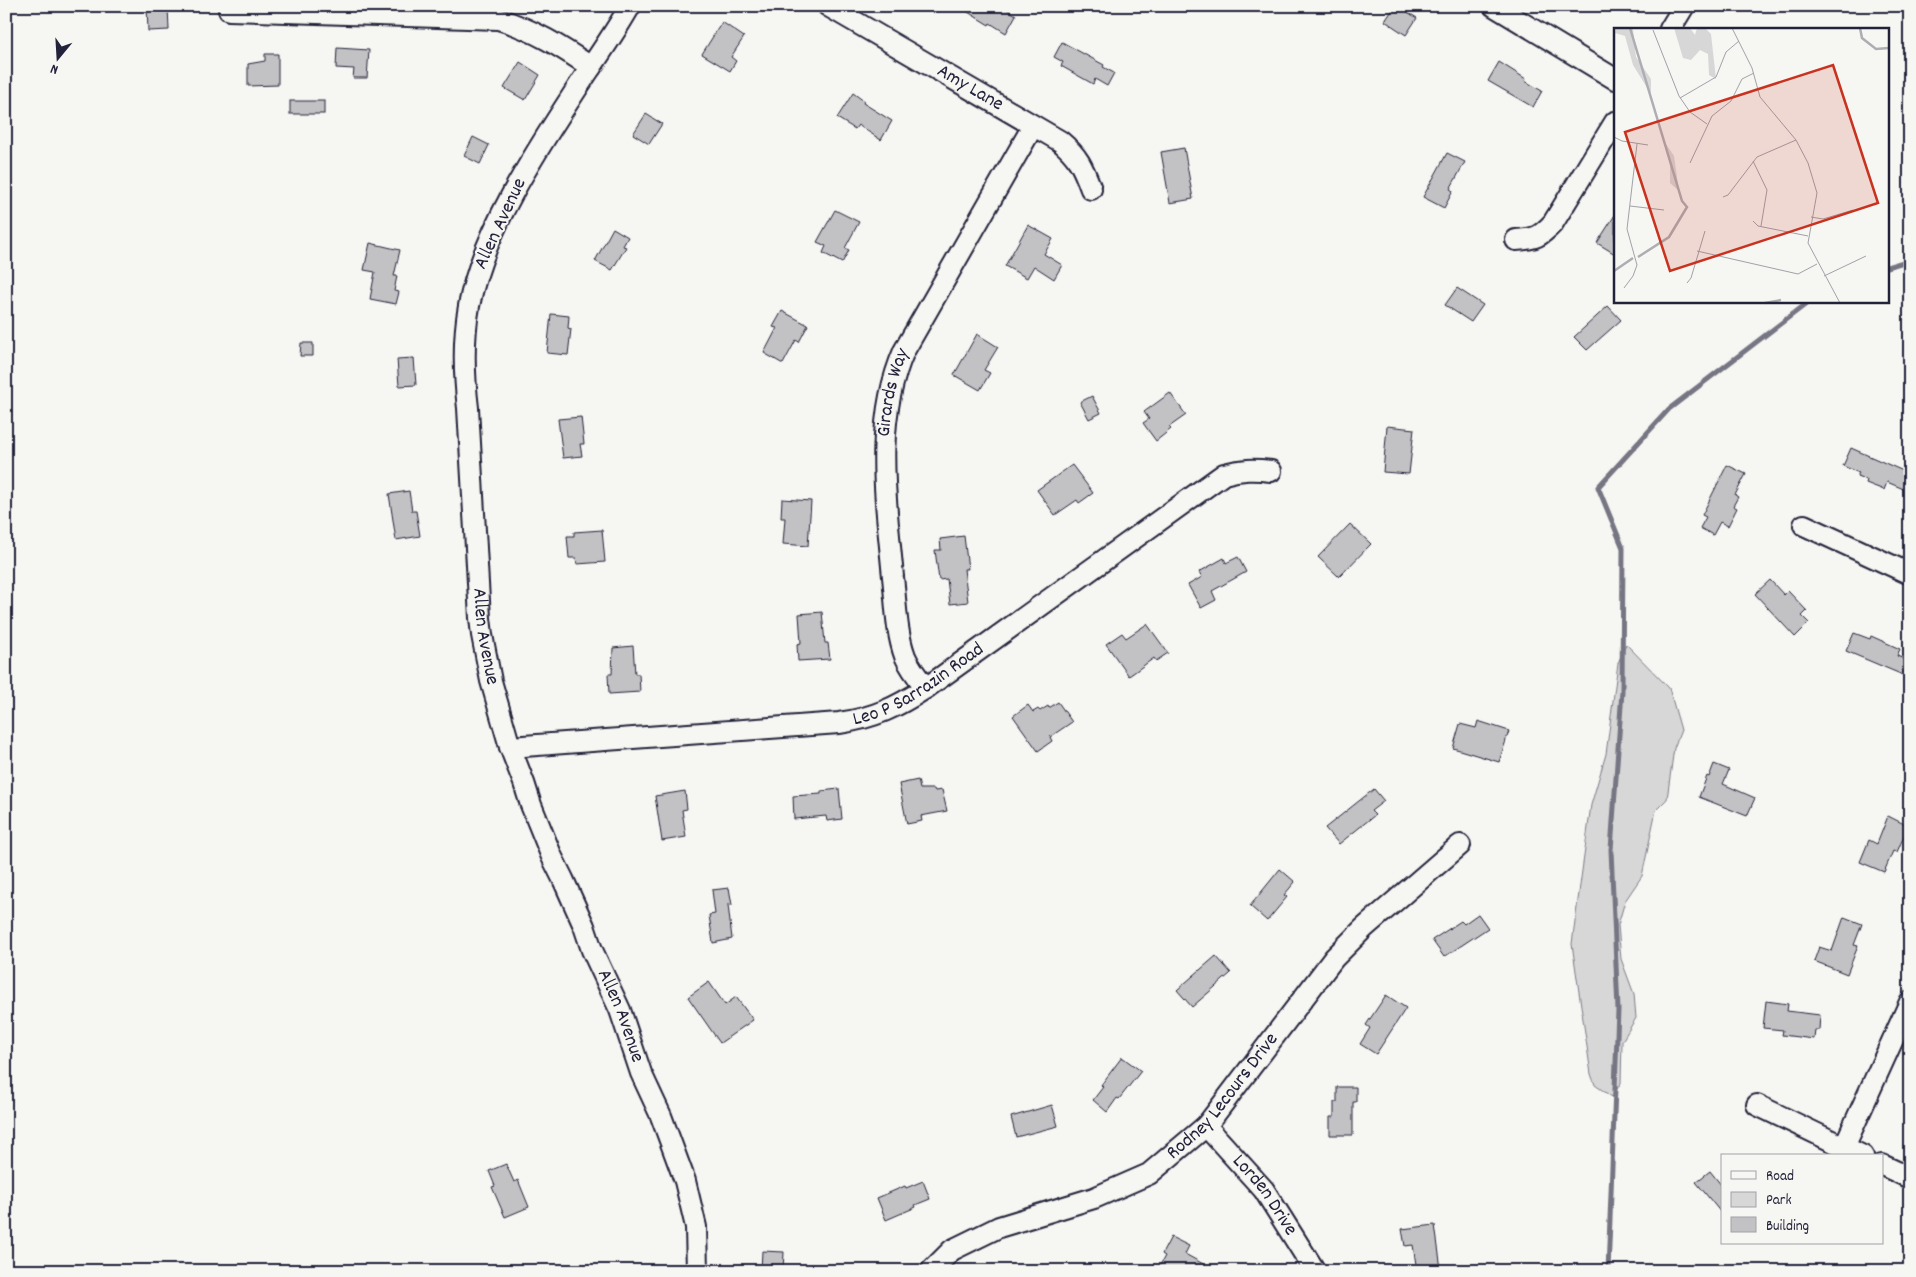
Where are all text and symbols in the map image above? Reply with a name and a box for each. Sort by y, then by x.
inset map [1614,28,1888,302]
north arrow [32,32,82,82]
text: N [48,58,61,79]
street label: Amy Lane [931,58,1009,119]
street label: Allen Avenue [468,174,534,274]
street label: Girards Way [871,344,918,438]
street label: Allen Avenue [464,587,506,688]
street label: Leo P Sarrazin Road [850,636,990,734]
street label: Allen Avenue [589,965,651,1067]
street label: Rodney Lecours Drive [1161,1027,1286,1167]
street label: Lorden Drive [1225,1149,1304,1242]
legend [1721,1154,1884,1244]
text: Road [1766,1166,1794,1188]
text: Park [1766,1190,1792,1212]
text: Building [1766,1216,1809,1238]

